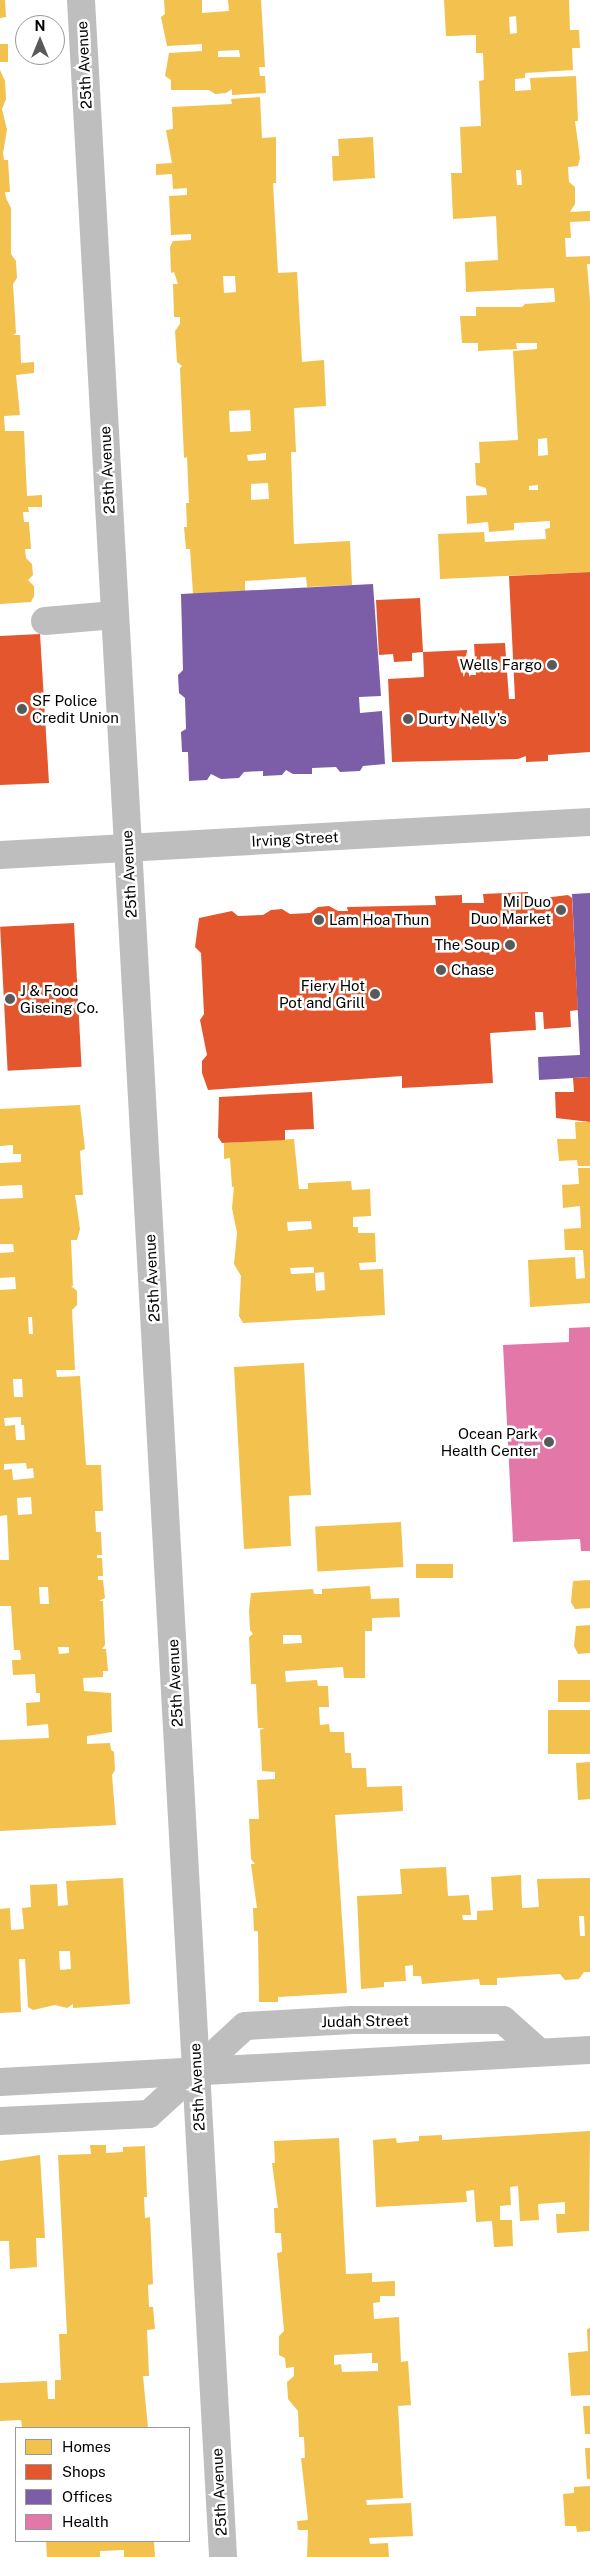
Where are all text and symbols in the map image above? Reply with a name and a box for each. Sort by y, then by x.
north arrow [15,15,65,65]
text: N [35,18,45,34]
street label: 25th Avenue [73,20,95,110]
street label: 25th Avenue [96,425,118,515]
place label: Wells Fargo [460,656,542,674]
marker: Wells Fargo [546,659,558,671]
place label: SF Police Credit Union [32,691,119,726]
marker: SF Police Credit Union [16,703,28,715]
place label: Durty Nelly's [418,710,507,728]
marker: Durty Nelly's [402,713,414,725]
street label: Irving Street [251,828,339,850]
street label: 25th Avenue [118,829,140,919]
place label: Mi Duo Duo Market [470,892,551,927]
marker: Mi Duo Duo Market [555,904,567,916]
place label: Lam Hoa Thun [329,911,429,929]
marker: Lam Hoa Thun [313,914,325,926]
place label: The Soup [434,936,500,954]
marker: The Soup [504,939,516,951]
place label: Chase [451,961,494,979]
marker: Chase [435,964,447,976]
place label: Fiery Hot Pot and Grill [279,976,365,1011]
place label: J & Food Giseing Co. [20,981,98,1016]
marker: Fiery Hot Pot and Grill [369,988,381,1000]
marker: J & Food Giseing Co. [4,993,16,1005]
street label: 25th Avenue [141,1233,163,1323]
place label: Ocean Park Health Center [441,1424,538,1459]
marker: Ocean Park Health Center [542,1435,556,1449]
street label: 25th Avenue [164,1638,186,1728]
street label: Judah Street [321,2011,409,2031]
street label: 25th Avenue [186,2042,208,2132]
legend [15,2427,190,2542]
text: Homes [62,2438,111,2455]
street label: 25th Avenue [208,2447,230,2537]
text: Shops [62,2463,106,2480]
text: Offices [62,2488,112,2505]
text: Health [62,2513,109,2530]

